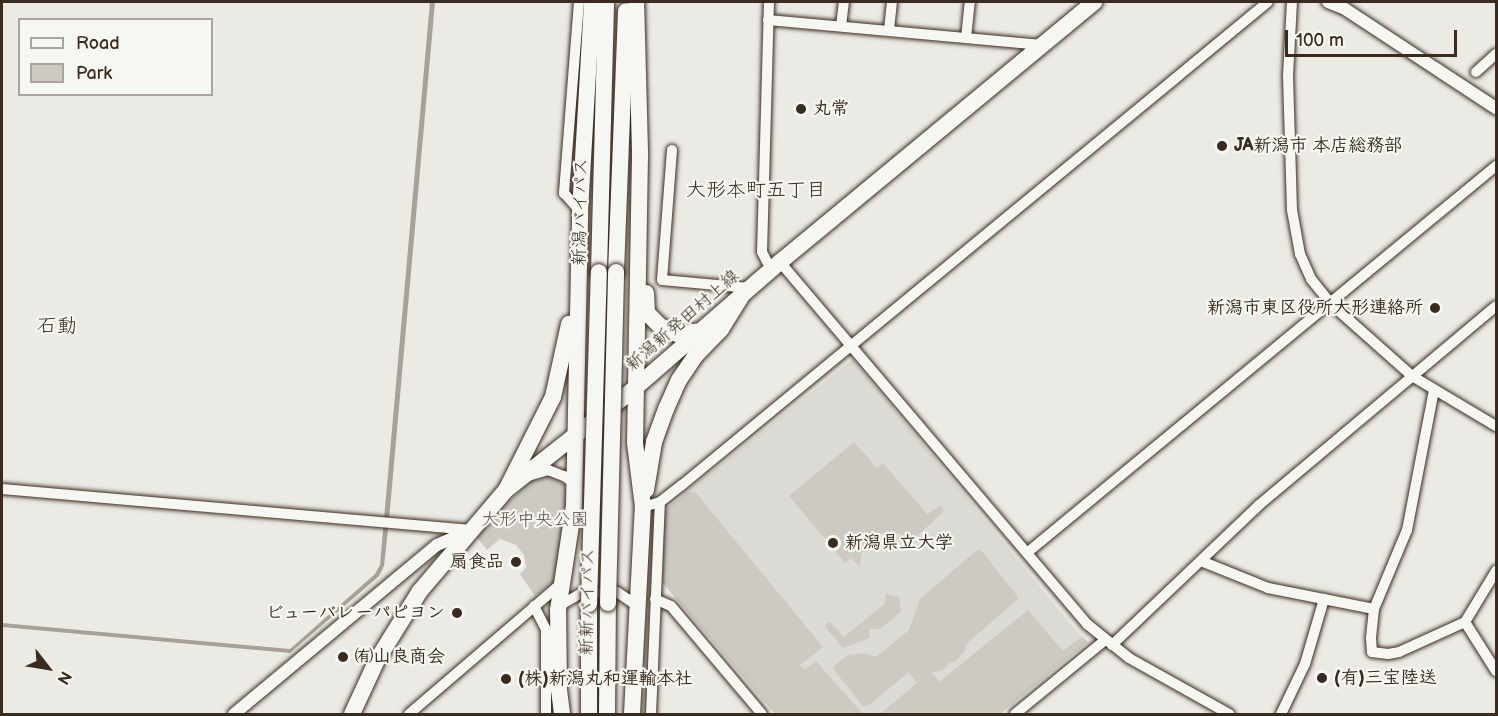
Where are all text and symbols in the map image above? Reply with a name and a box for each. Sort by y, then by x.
legend [18,18,213,96]
scale bar [1288,18,1460,56]
text: 100 m [1296,30,1344,51]
text: Road [76,33,120,54]
text: Park [76,63,112,84]
place label: 丸常 [813,98,849,120]
marker: 丸常 [794,102,808,116]
place label: JA新潟市 本店総務部 [1234,135,1402,157]
marker: JA新潟市 本店総務部 [1215,139,1229,153]
street label: 新潟バイパス [569,158,593,266]
district label: 大形本町五丁目 [686,178,826,202]
street label: 新潟新発田村上線 [622,266,744,376]
place label: 新潟市東区役所大形連絡所 [1207,297,1423,319]
marker: 新潟市東区役所大形連絡所 [1428,301,1442,315]
district label: 石動 [37,314,77,338]
park label: 大形中央公園 [481,509,589,531]
place label: 新潟県立大学 [845,532,953,554]
marker: 新潟県立大学 [826,536,840,550]
street label: 新新バイパス [576,548,600,656]
place label: 扇食品 [450,551,504,573]
marker: 扇食品 [509,555,523,569]
place label: ビューバレーパピヨン [265,602,445,624]
marker: ビューバレーパピヨン [450,606,464,620]
north arrow [18,638,78,698]
place label: ㈲山良商会 [355,646,445,668]
marker: ㈲山良商会 [336,650,350,664]
text: N [53,667,75,688]
place label: (有)三宝陸送 [1334,667,1437,689]
place label: (株)新潟丸和運輸本社 [518,668,693,690]
marker: (有)三宝陸送 [1315,671,1329,685]
marker: (株)新潟丸和運輸本社 [499,672,513,686]

